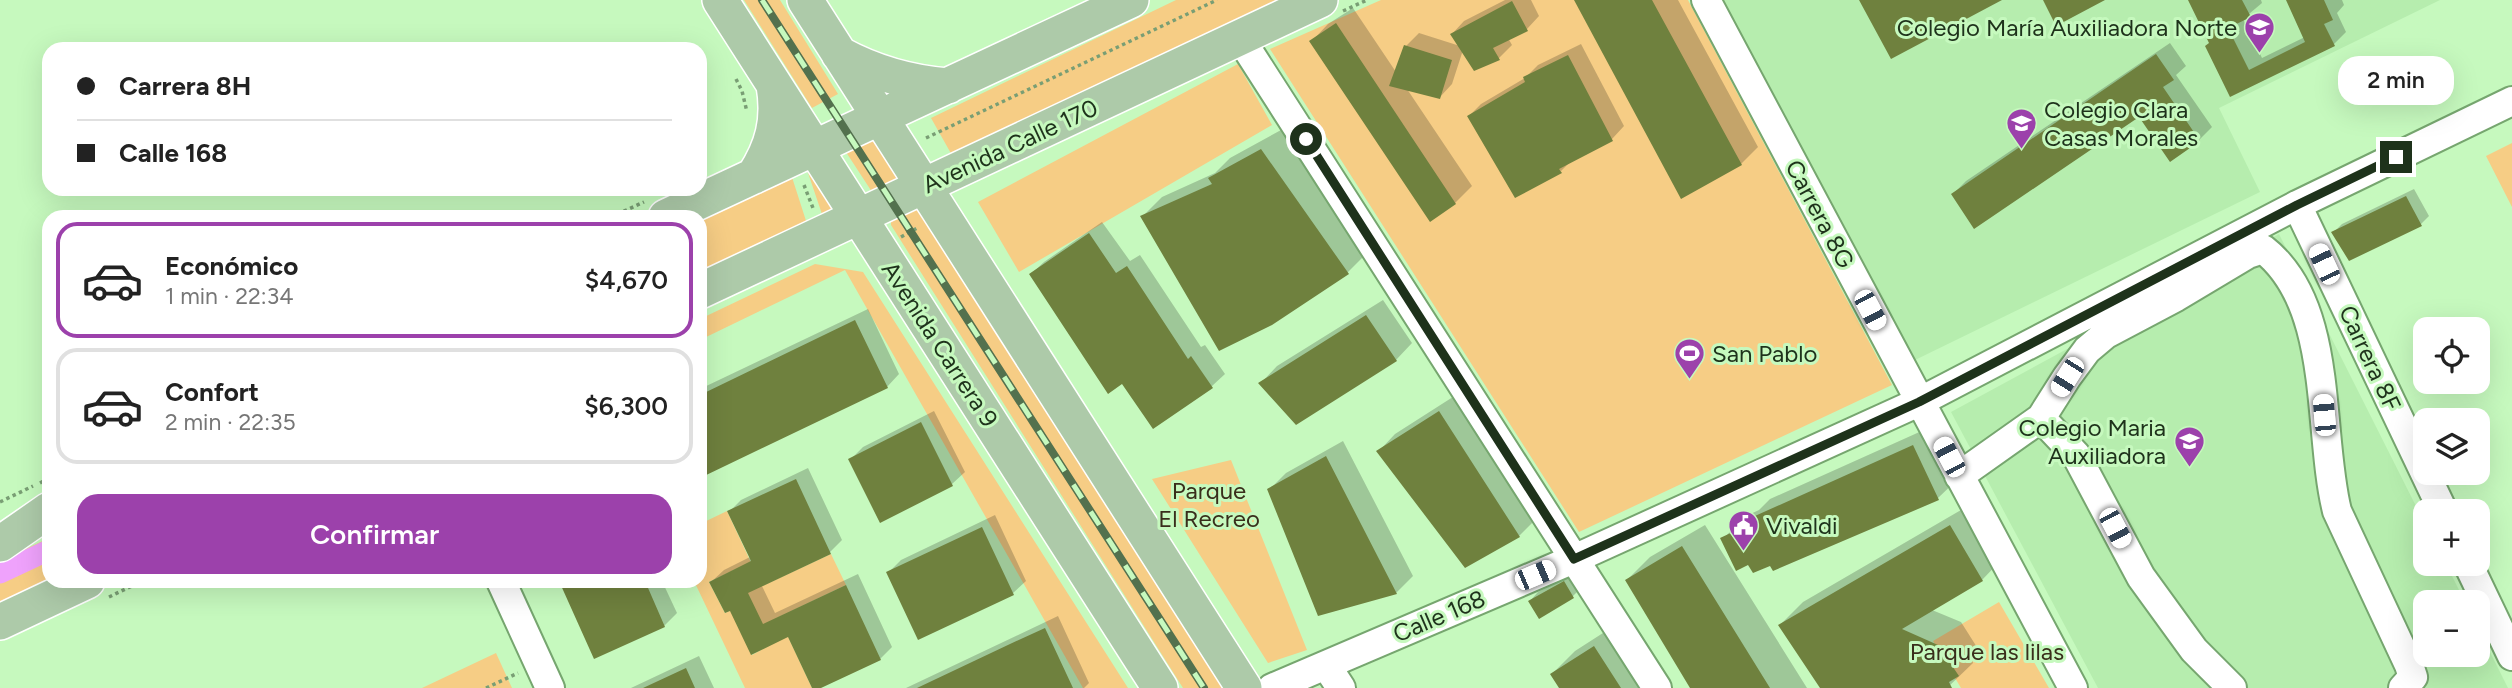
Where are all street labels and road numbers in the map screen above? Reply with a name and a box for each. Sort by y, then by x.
street label: Avenida Calle 170 [918,93,1102,199]
street label: Carrera 8G [1779,155,1861,273]
street label: Avenida Carrera 9 [876,256,1004,432]
street label: Carrera 8F [2333,301,2407,415]
street label: Calle 168 [1389,584,1489,648]

